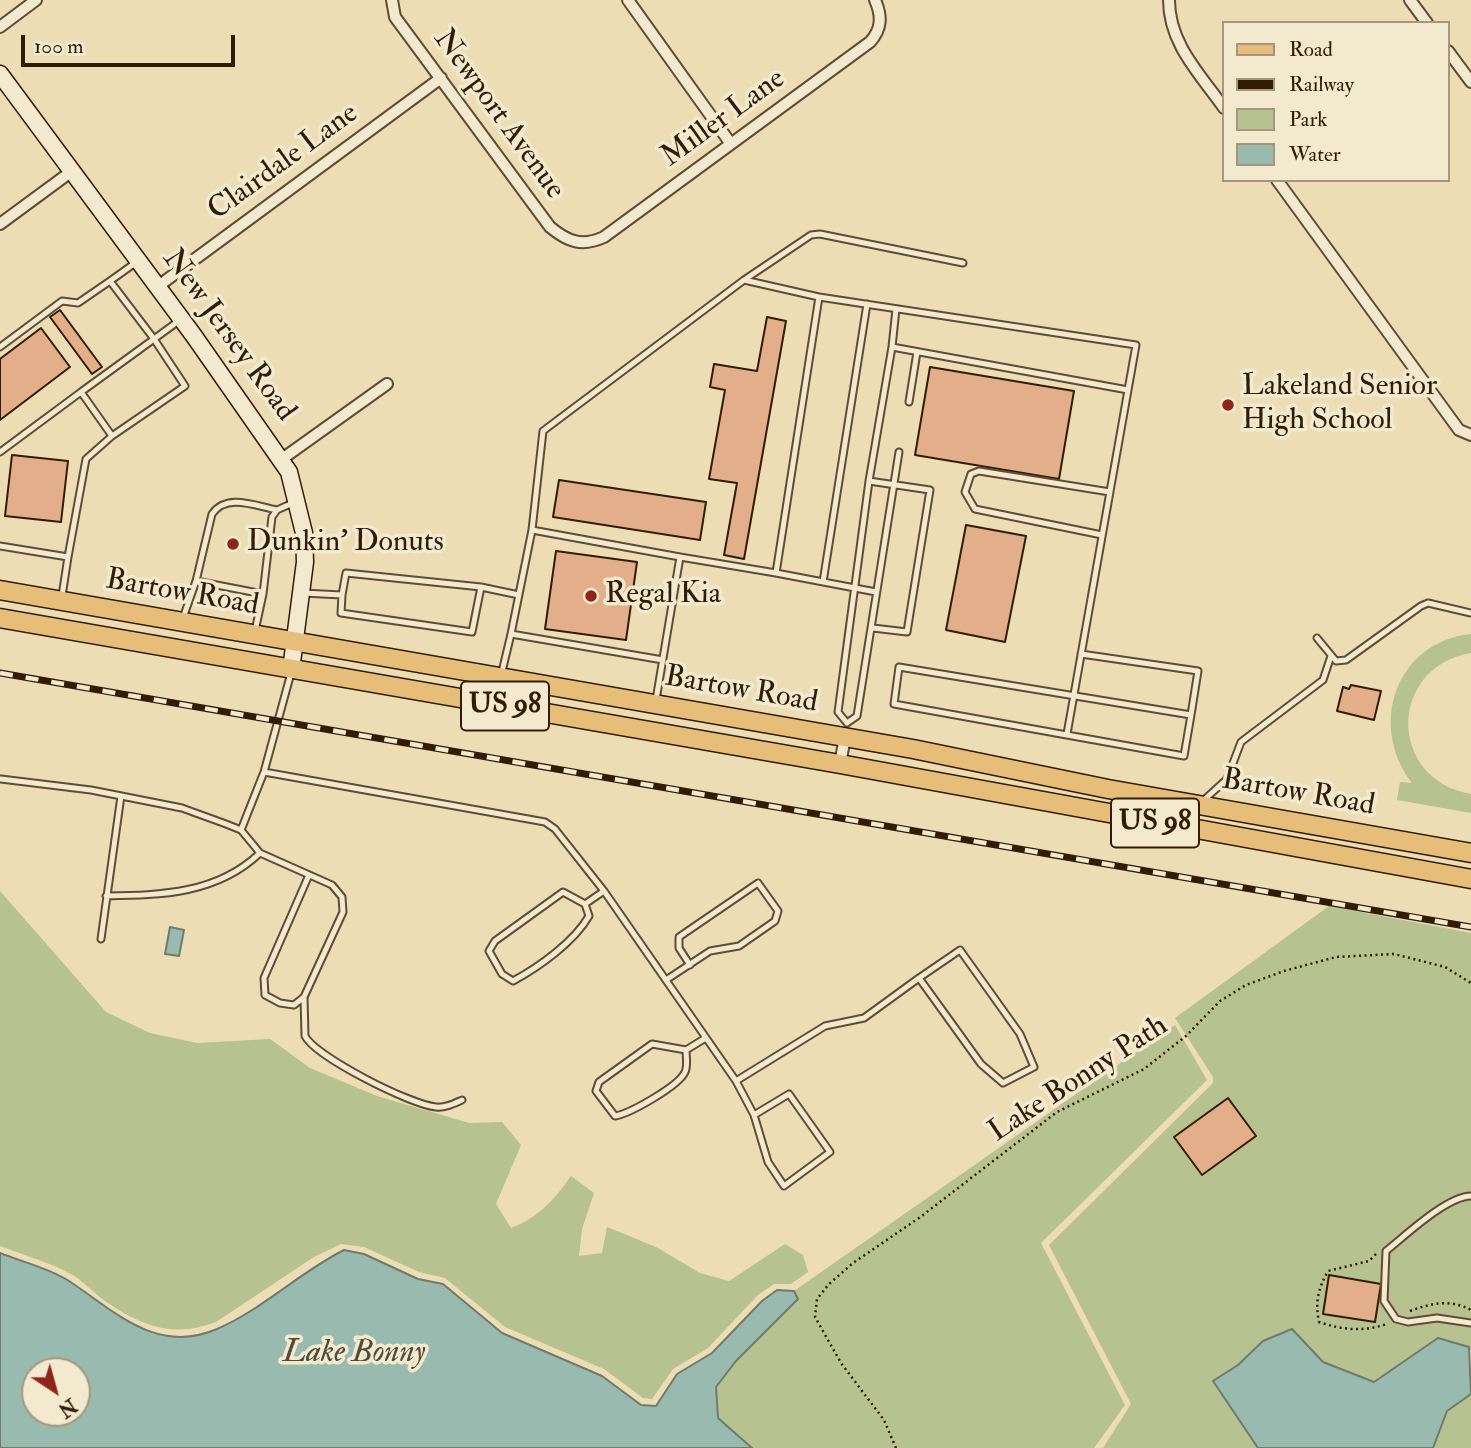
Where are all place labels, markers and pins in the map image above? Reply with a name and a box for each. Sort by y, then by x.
place label: Lakeland Senior High School [1242,370,1437,440]
marker: Lakeland Senior High School [1220,397,1236,413]
place label: Dunkin' Donuts [247,526,444,562]
marker: Dunkin' Donuts [225,536,241,552]
place label: Regal Kia [605,578,721,614]
marker: Regal Kia [583,588,599,604]

